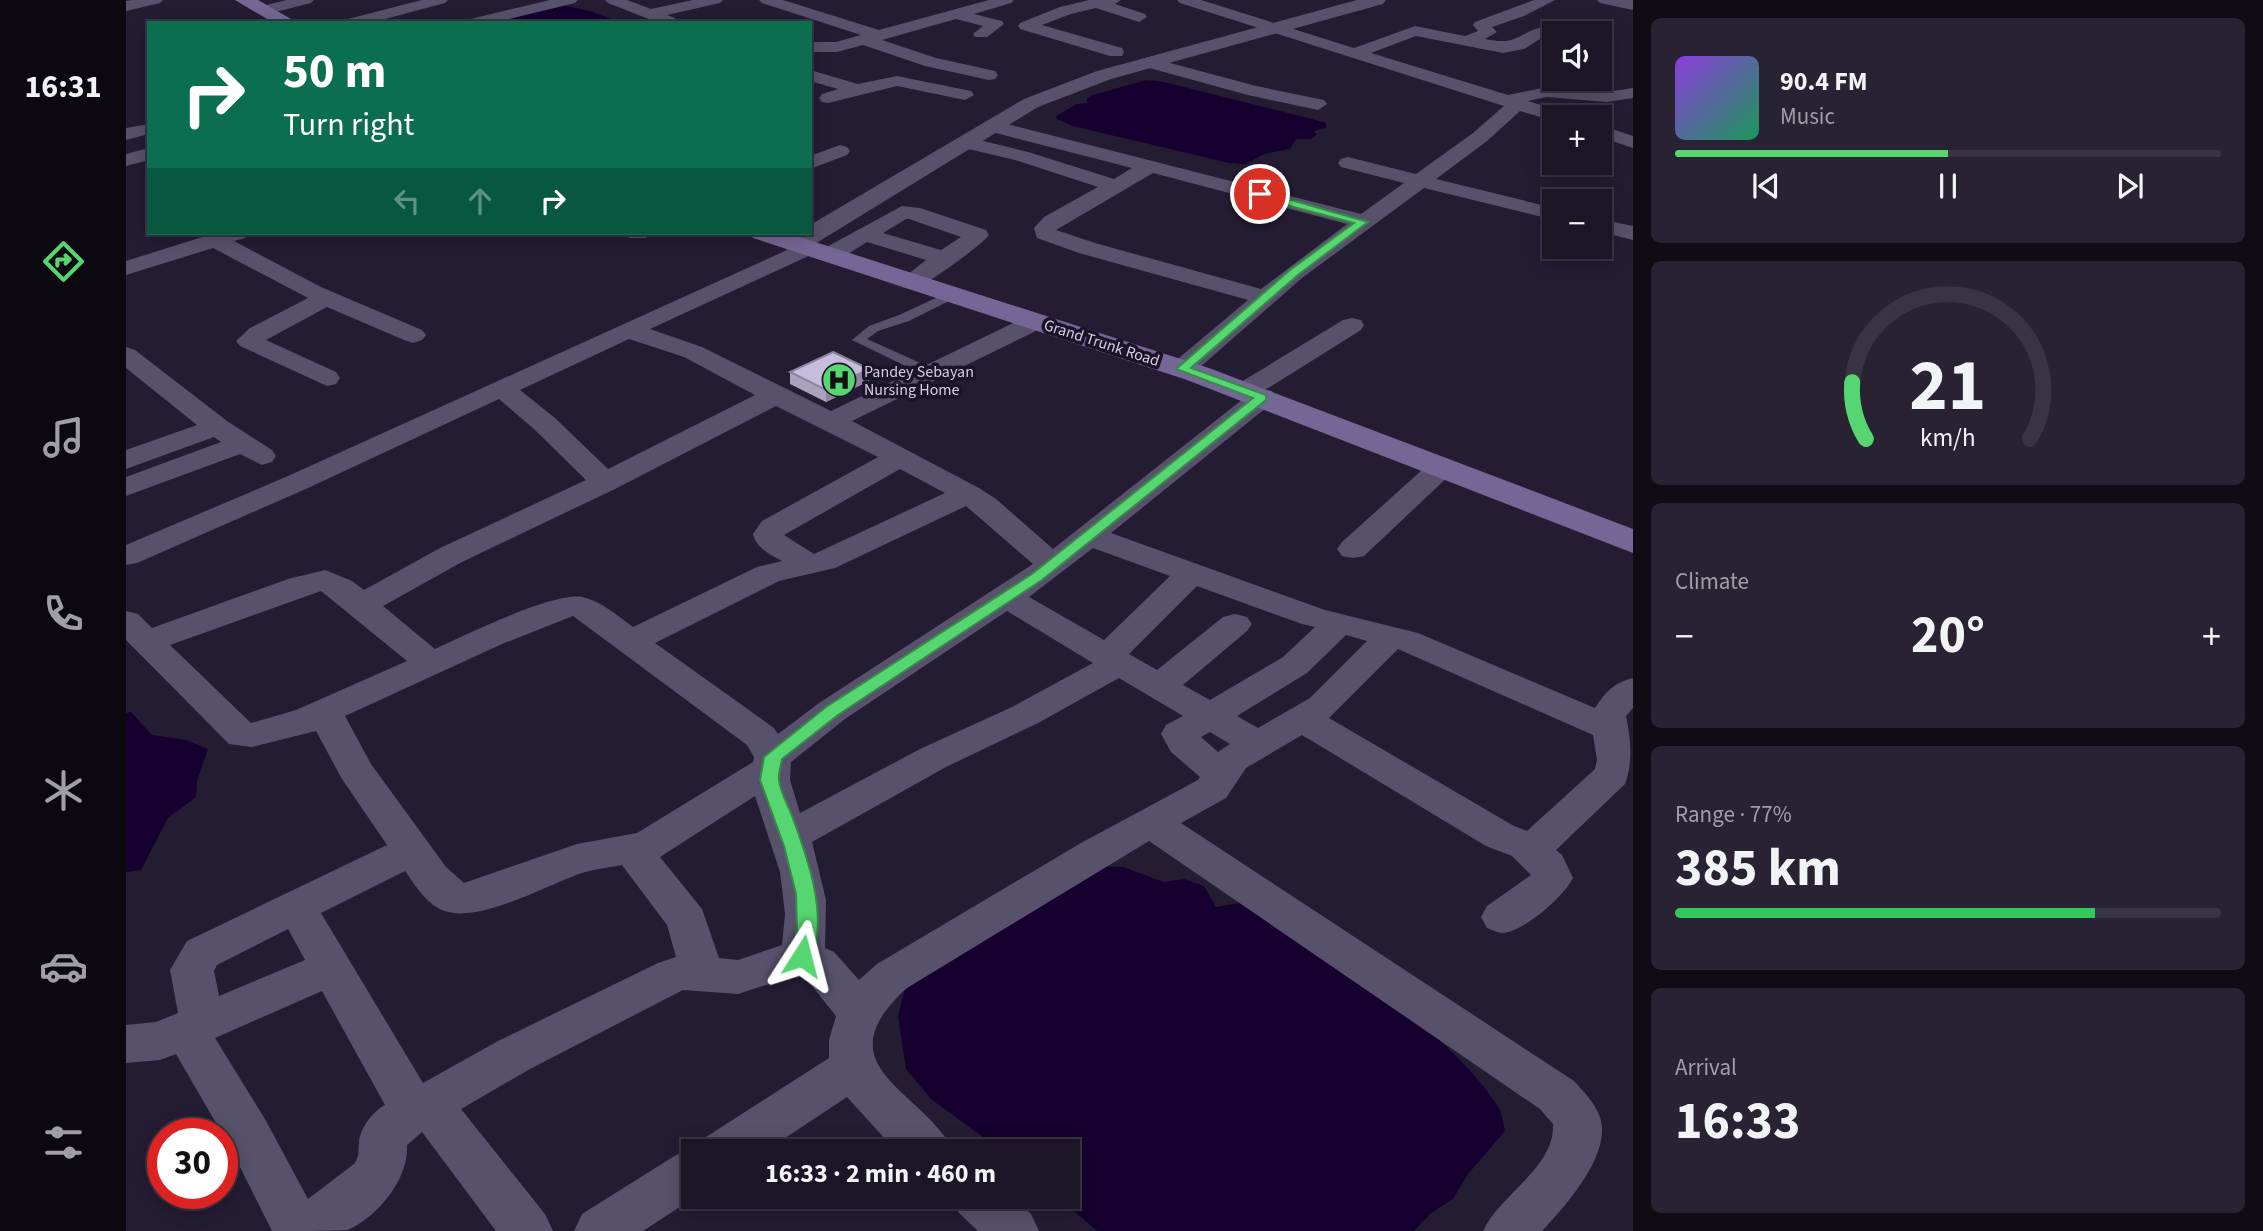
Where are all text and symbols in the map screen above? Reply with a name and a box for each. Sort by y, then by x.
map controls [1542,21,1612,259]
button: sound [1542,21,1612,91]
text: 50 m [283,37,387,107]
icon: right [168,49,259,140]
text: 90.4 FM [1780,63,1868,100]
text: 16:31 [24,64,102,110]
text: Music [1780,100,1835,133]
text: Turn right [283,102,414,148]
button: + [1542,105,1612,175]
pin [1230,164,1290,224]
icon: previous [1747,167,1785,205]
icon: pause [1929,167,1967,205]
icon: next [2111,167,2149,205]
icon: arrive [1241,175,1279,213]
icon: left [388,182,426,220]
icon: ahead [461,182,499,220]
icon: right [534,182,572,220]
button: − [1542,189,1612,259]
icon: directions [39,237,88,286]
street label: Grand Trunk Road [1041,314,1162,372]
text: 21 [1910,334,1986,438]
hospital icon: Pandey Sebayan Nursing Home [820,361,858,399]
place label: Pandey Sebayan Nursing Home [864,361,974,401]
icon: music [39,413,88,462]
text: km/h [1920,420,1976,456]
text: Climate [1675,565,1749,598]
icon: phone [39,589,88,638]
text: 20° [1911,599,1985,673]
text: − [1675,610,1694,664]
text: + [2202,610,2221,664]
icon: climate [39,766,88,815]
text: Range · 77% [1675,798,1792,831]
text: 385 km [1675,832,1841,906]
position arrow [765,919,839,993]
icon: car [39,942,88,991]
text: Arrival [1675,1051,1737,1084]
text: 16:33 [1675,1085,1800,1159]
icon: filters [39,1118,88,1167]
speed limit sign: 30 [147,1118,238,1209]
text: 16:33 · 2 min · 460 m [765,1155,996,1192]

